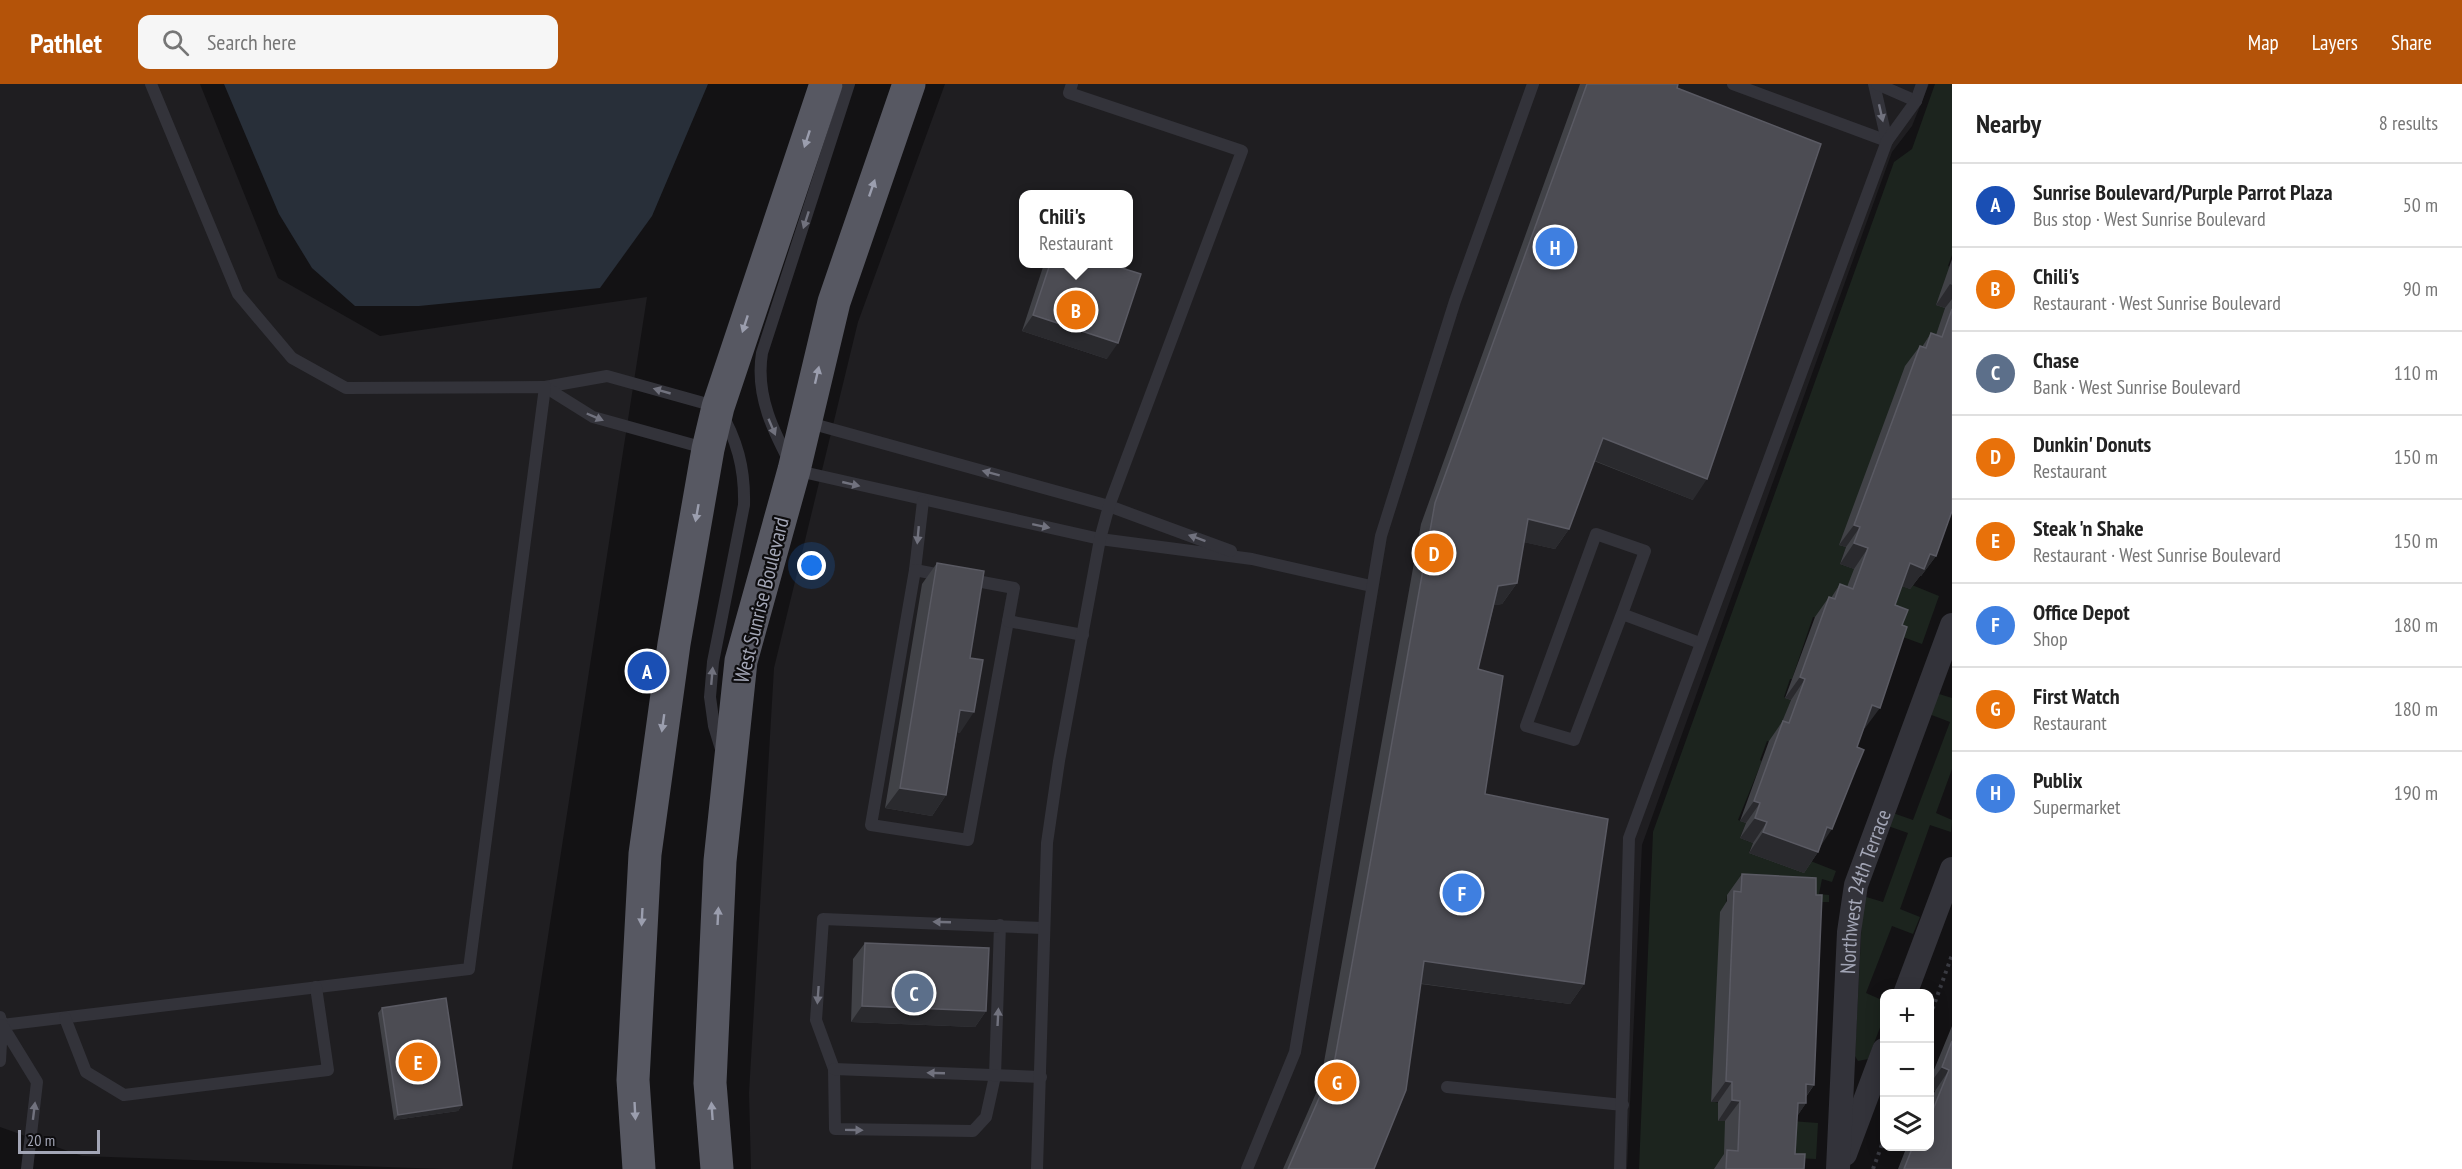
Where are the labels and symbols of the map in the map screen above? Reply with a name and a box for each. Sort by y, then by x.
one-way arrow [1876,103,1886,122]
one-way arrow [801,130,811,148]
one-way arrow [868,179,878,197]
one-way arrow [801,211,810,229]
pin: H [1536,224,1574,270]
pin: B [1056,288,1096,332]
one-way arrow [740,315,749,333]
one-way arrow [813,365,822,384]
one-way arrow [653,386,671,395]
one-way arrow [587,412,605,422]
one-way arrow [767,418,777,436]
one-way arrow [982,468,1000,477]
one-way arrow [842,479,860,489]
one-way arrow [692,504,701,523]
street label: West Sunrise Boulevard [727,514,795,686]
one-way arrow [1032,522,1051,532]
one-way arrow [913,526,923,545]
pin: D [1414,530,1454,576]
one-way arrow [1188,533,1206,543]
your location [797,551,826,580]
pin: A [628,648,666,694]
one-way arrow [707,666,717,685]
one-way arrow [659,714,668,733]
street label: Northwest 24th Terrace [1834,805,1896,975]
pin: F [1442,870,1482,916]
one-way arrow [713,906,722,925]
one-way arrow [637,907,646,926]
one-way arrow [932,918,951,927]
pin: C [894,970,934,1016]
one-way arrow [813,985,823,1004]
one-way arrow [993,1008,1002,1027]
pin: E [398,1040,438,1084]
pin: G [1318,1060,1356,1104]
one-way arrow [927,1069,946,1078]
one-way arrow [29,1101,38,1120]
one-way arrow [708,1101,717,1120]
one-way arrow [631,1102,640,1121]
one-way arrow [844,1125,863,1134]
scale bar [18,1127,100,1154]

